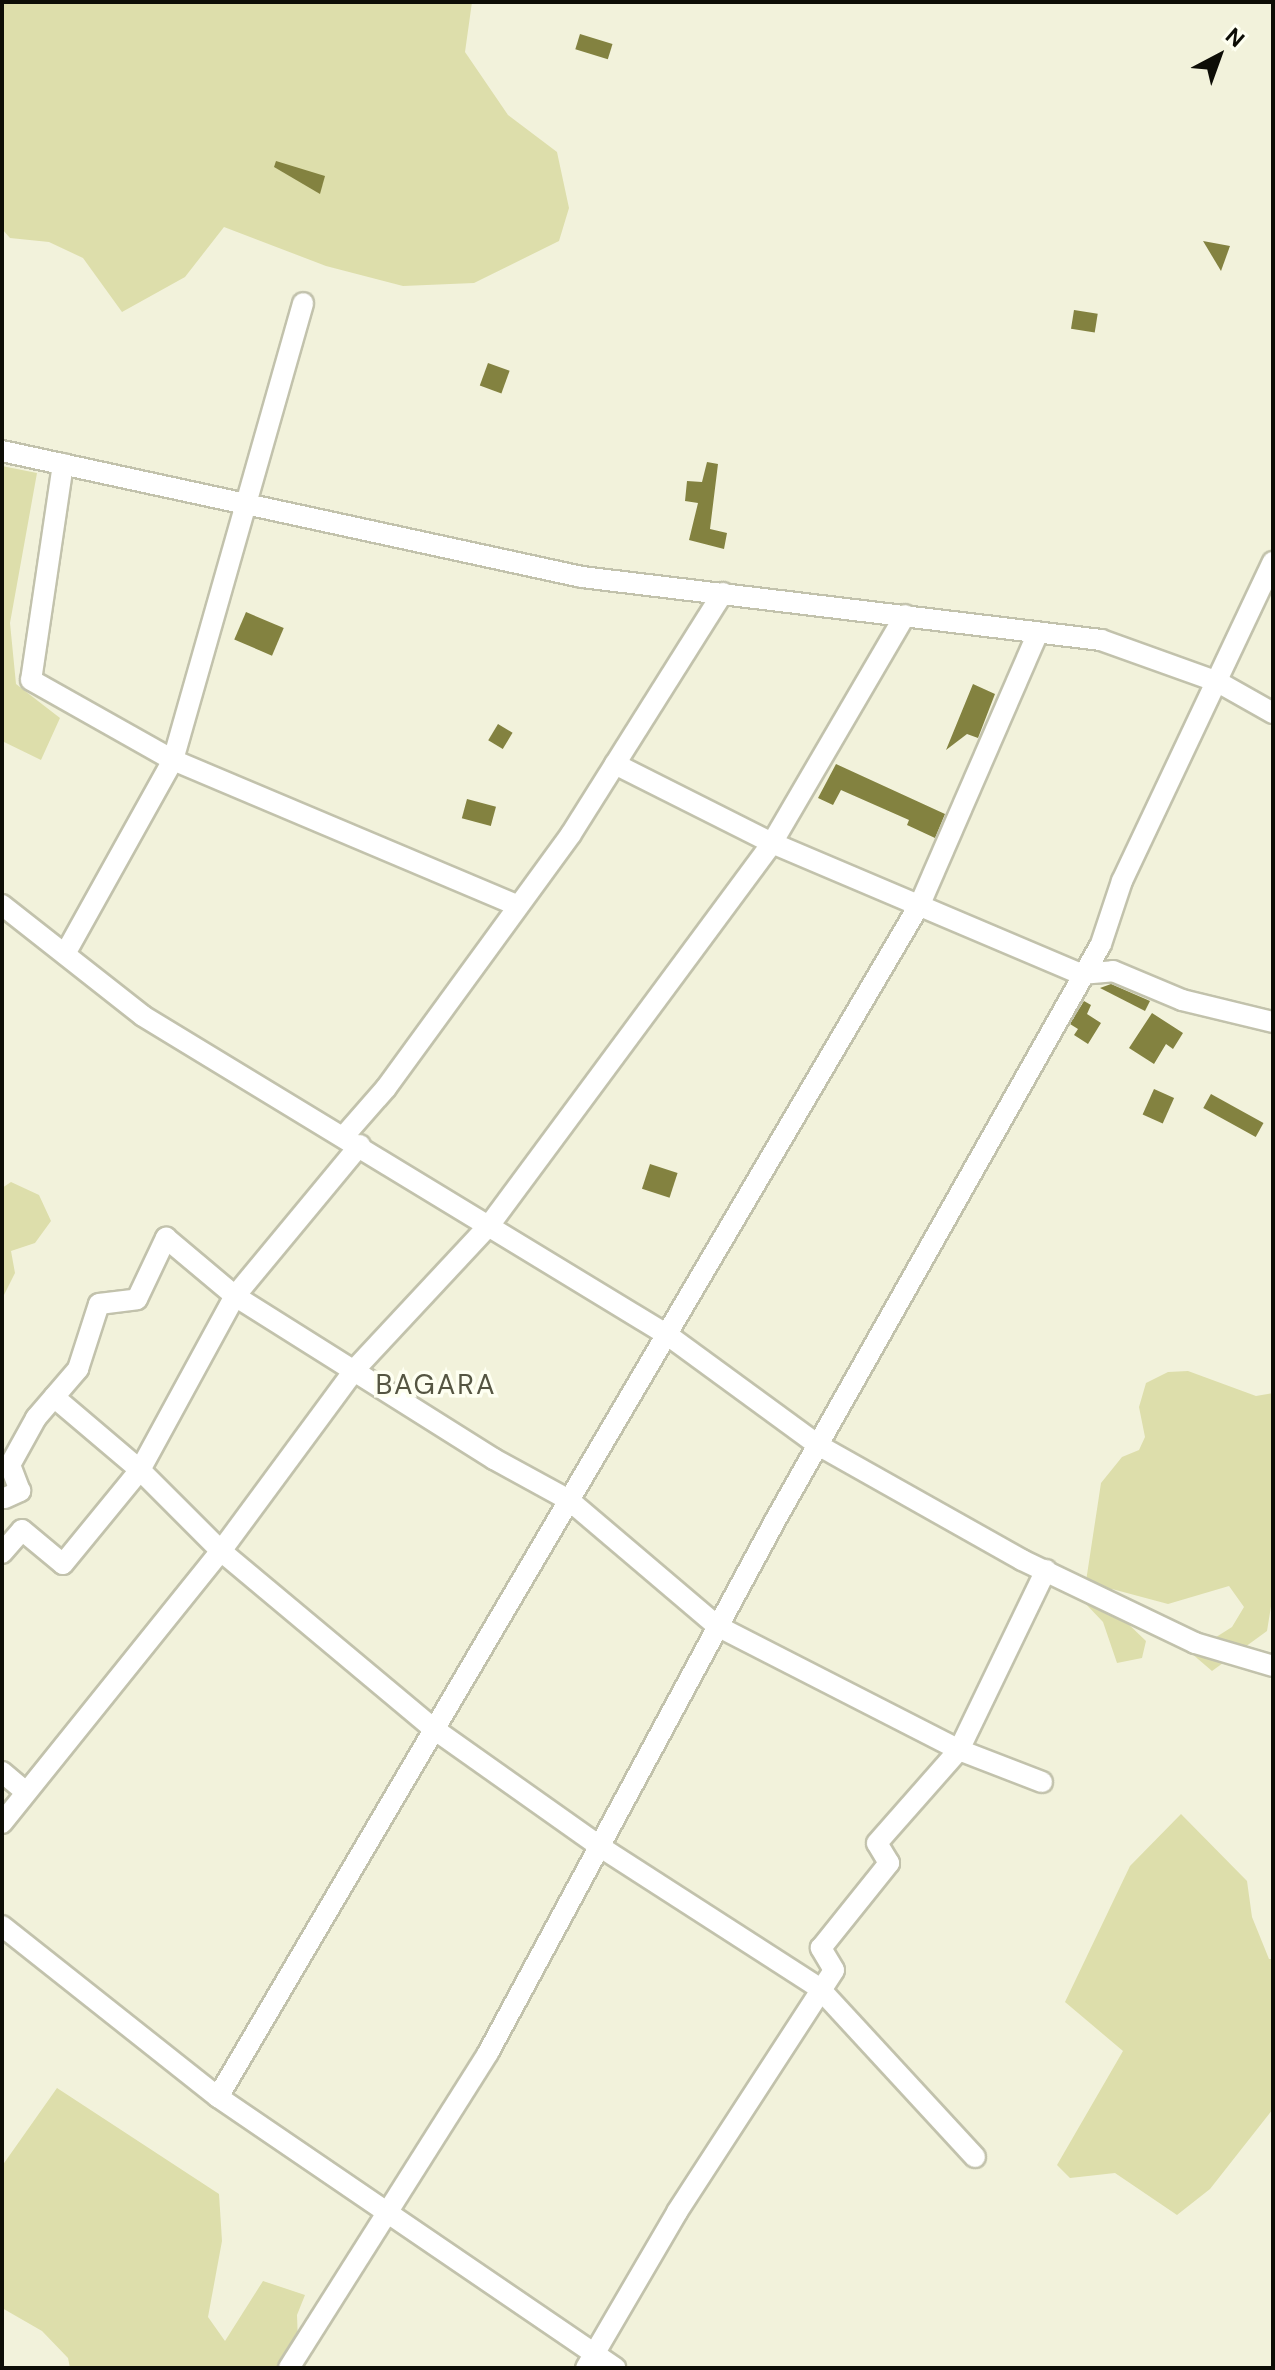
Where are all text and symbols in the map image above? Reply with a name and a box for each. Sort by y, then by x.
north arrow [1179,16,1259,96]
text: N [1219,21,1251,54]
district label: BAGARA [375,1368,497,1402]

